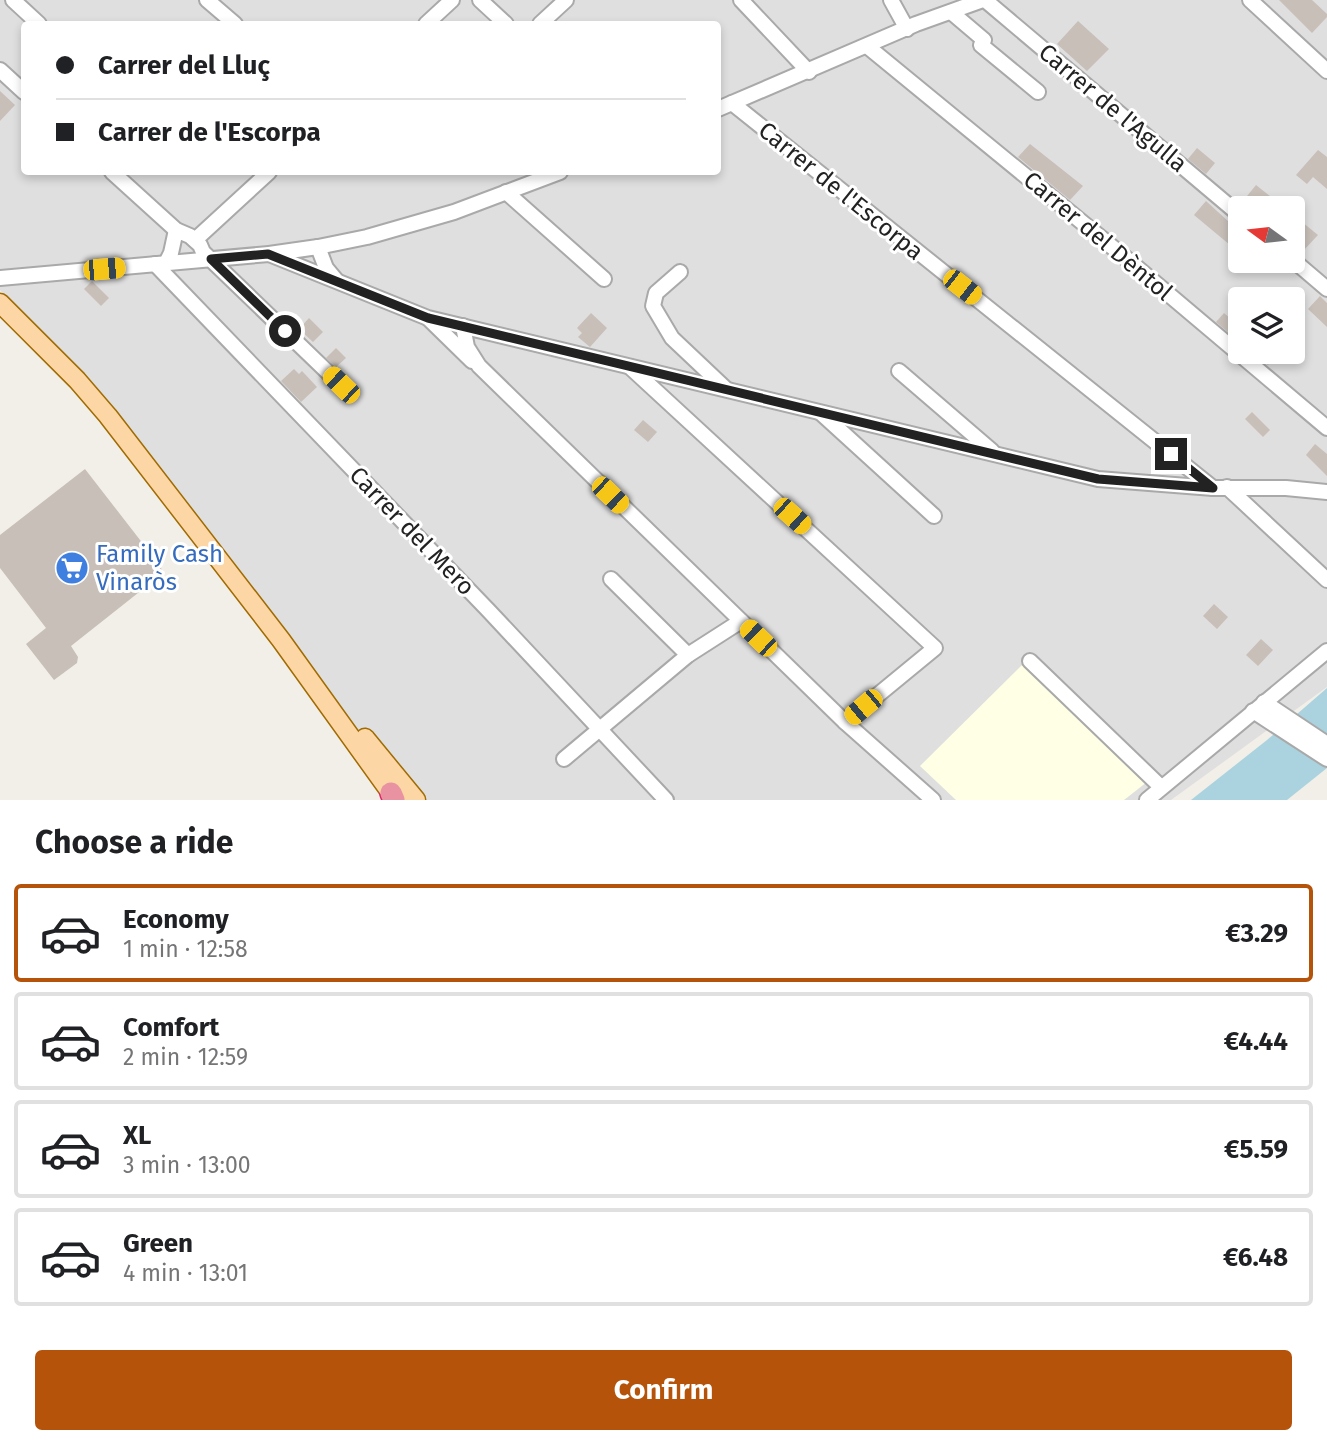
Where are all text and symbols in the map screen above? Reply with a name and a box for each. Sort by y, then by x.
street label: Carrer de l'Agulla [1033,38,1193,178]
text: Carrer del Lluç [98,50,270,81]
street label: Carrer de l'Escorpa [753,116,929,266]
text: Carrer de l'Escorpa [98,117,321,148]
street label: Carrer del Dèntol [1018,166,1178,306]
north arrow [1228,196,1306,273]
map controls [1228,196,1305,364]
car [83,257,126,281]
car [939,266,986,308]
button: layers [1228,287,1305,364]
route start [269,315,301,347]
car [319,363,364,407]
route end [1155,438,1187,470]
street label: Carrer del Mero [344,461,480,601]
car [588,473,633,517]
car [770,494,815,538]
place label: Family Cash Vinaròs [96,540,223,596]
supermarket icon: Family Cash Vinaròs [53,549,91,587]
car [736,616,781,660]
car [841,685,886,729]
text: Choose a ride [35,823,233,861]
icon: car [39,902,102,965]
text: Economy [123,904,229,935]
text: €3.29 [1225,918,1288,949]
text: 1 min · 12:58 [123,935,248,963]
icon: car [39,1010,102,1073]
text: Comfort [123,1012,219,1043]
text: €4.44 [1224,1026,1288,1057]
text: 2 min · 12:59 [123,1043,248,1071]
icon: car [39,1118,102,1181]
text: XL [123,1120,151,1151]
text: €5.59 [1224,1134,1288,1165]
text: 3 min · 13:00 [123,1151,251,1179]
icon: car [39,1226,102,1289]
text: Green [123,1228,193,1259]
text: €6.48 [1223,1242,1288,1273]
text: 4 min · 13:01 [123,1259,248,1287]
button: Confirm [35,1350,1292,1430]

